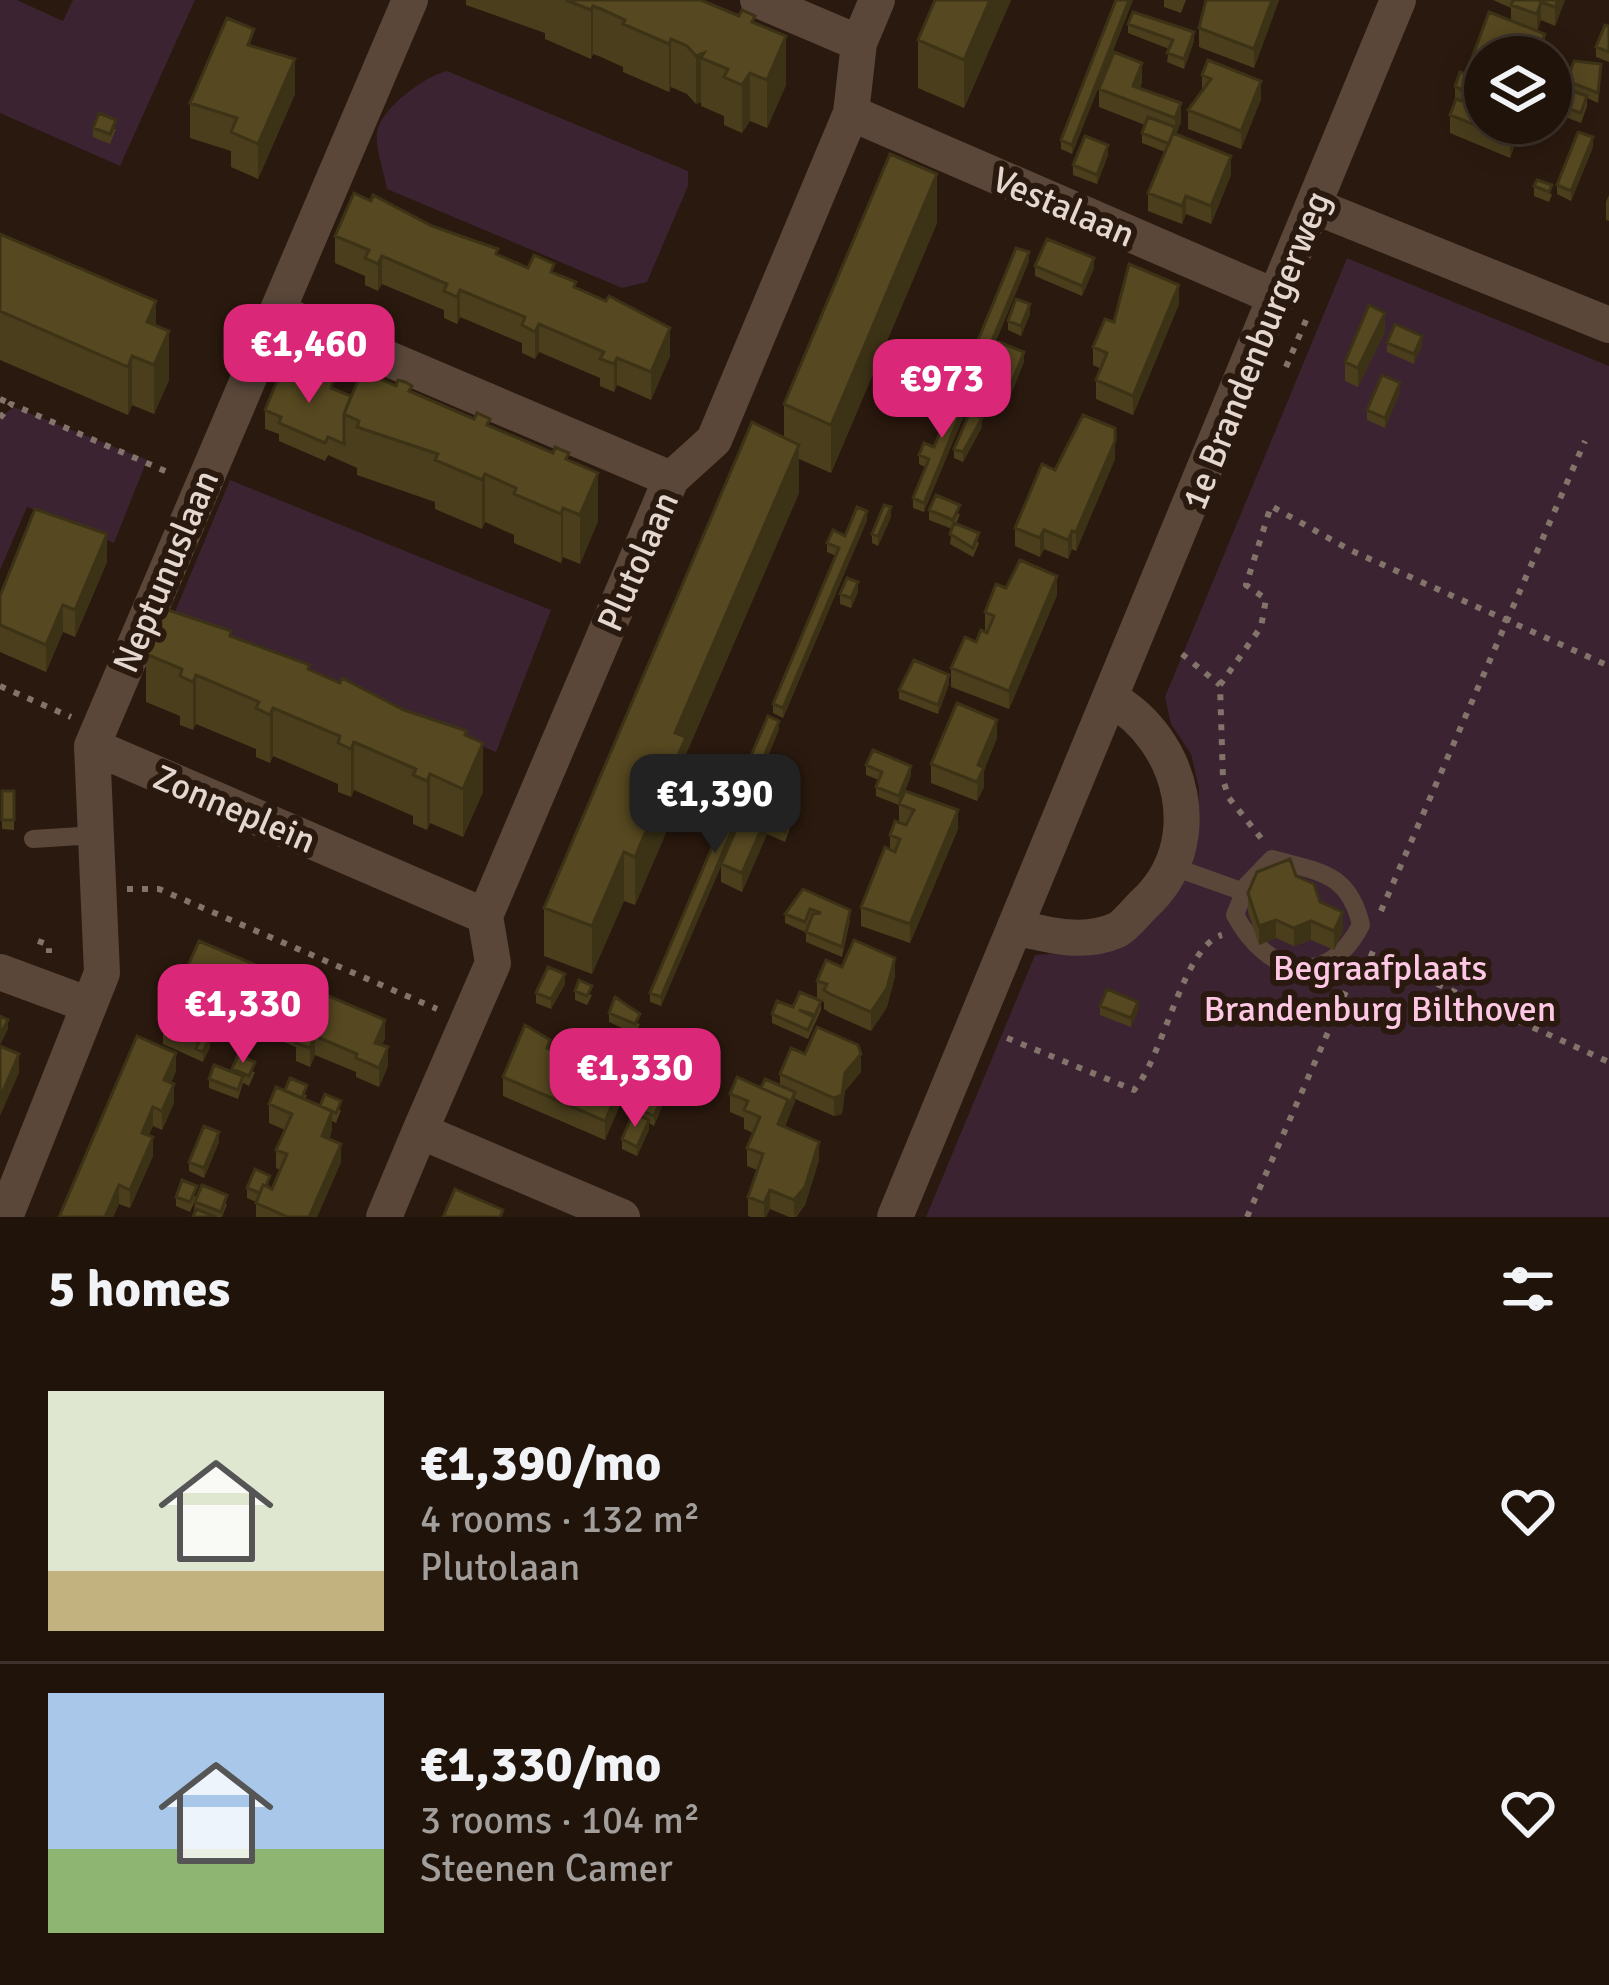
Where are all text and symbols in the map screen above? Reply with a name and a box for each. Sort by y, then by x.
map controls [1464,36,1572,144]
button: layers [1464,36,1572,144]
street label: Vestalaan [985,157,1141,257]
street label: 1e Brandenburgerweg [1172,185,1341,516]
pin: €1,460 [211,304,407,406]
text: €1,460 [251,319,367,367]
pin: €973 [871,339,1013,441]
text: €973 [900,354,984,402]
street label: Neptunuslaan [104,464,229,680]
street label: Plutolaan [588,485,689,638]
pin: €1,390 [617,754,813,856]
street label: Zonneplein [146,755,322,864]
text: €1,390 [657,769,773,817]
park label: Begraafplaats Brandenburg Bilthoven [1203,946,1557,1032]
pin: €1,330 [145,964,341,1066]
text: €1,330 [185,979,301,1027]
pin: €1,330 [537,1028,733,1130]
text: €1,330 [577,1043,693,1091]
icon: filters [1495,1256,1561,1322]
text: 5 homes [48,1258,230,1321]
text: €1,390/mo [420,1432,661,1495]
icon: home [144,1439,288,1583]
icon: heart [1495,1478,1561,1544]
text: 4 rooms · 132 m² [420,1495,700,1543]
text: Plutolaan [420,1543,580,1591]
text: €1,330/mo [420,1733,661,1796]
icon: home [144,1741,288,1885]
icon: heart [1495,1780,1561,1846]
text: 3 rooms · 104 m² [420,1796,700,1844]
text: Steenen Camer [420,1844,673,1892]

